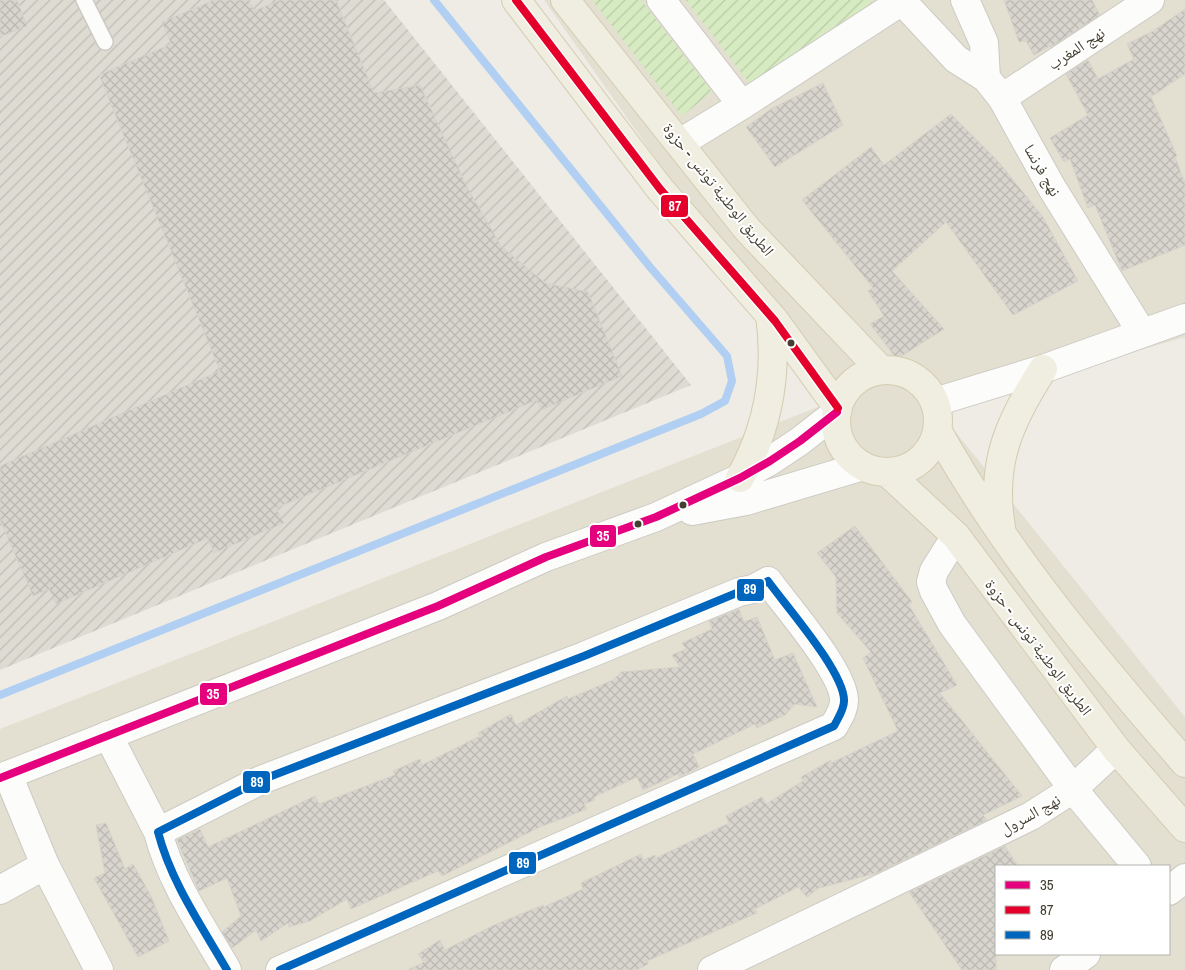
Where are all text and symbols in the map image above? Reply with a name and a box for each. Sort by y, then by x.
street label: نهج المغرب [1043,21,1109,75]
street label: الطريق الوطنية تونس - حزوة [658,118,780,260]
street label: نهج فرنسا [1019,140,1067,200]
line badge: 87 [660,194,689,218]
text: 87 [669,197,682,215]
unlabelled marker [786,338,796,348]
unlabelled marker [678,500,688,510]
unlabelled marker [633,519,643,529]
line badge: 35 [589,524,617,548]
text: 35 [597,527,610,545]
street label: الطريق الوطنية تونس - حزوة [980,574,1098,720]
line badge: 89 [736,578,765,602]
text: 89 [744,580,756,598]
line badge: 35 [199,682,228,706]
text: 35 [207,685,220,703]
line badge: 89 [242,770,271,794]
text: 89 [251,773,263,791]
street label: نهج السرول [996,788,1064,840]
line badge: 89 [508,851,537,875]
text: 89 [517,854,529,872]
legend [995,865,1170,955]
text: 35 [1040,874,1054,895]
text: 87 [1040,899,1054,920]
text: 89 [1040,924,1054,945]

